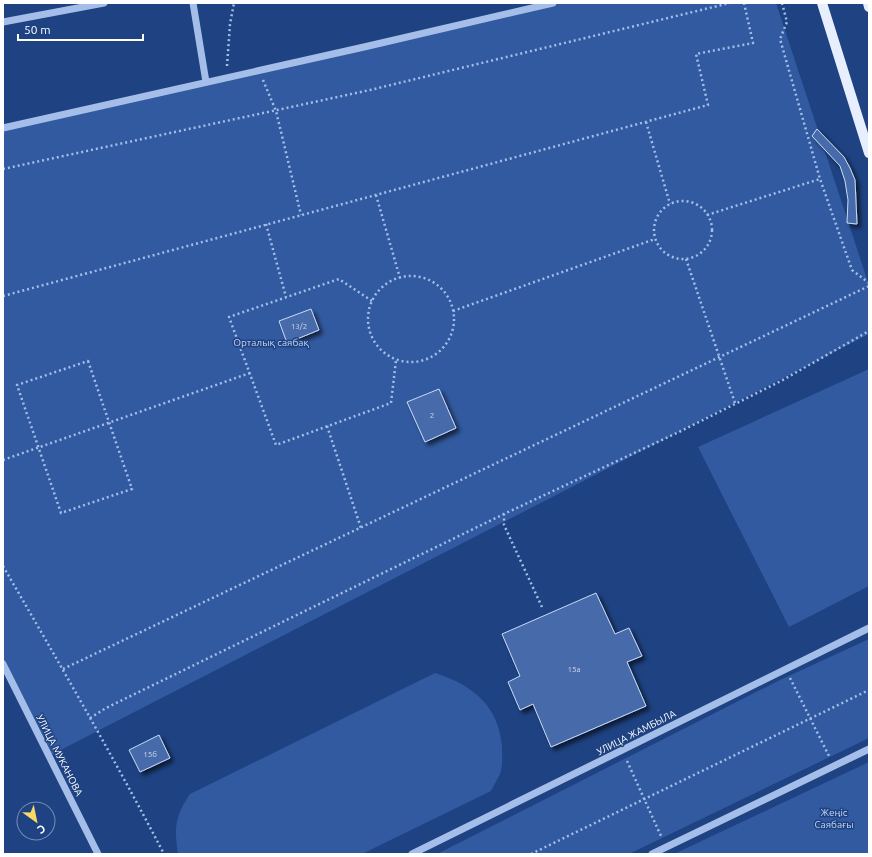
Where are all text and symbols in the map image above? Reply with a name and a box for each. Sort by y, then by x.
scale bar [18,16,143,42]
text: 50 m [24,23,51,36]
house number: 13/2 [291,322,307,331]
park label: Орталық саябақ [233,337,309,348]
house number: 2 [430,411,434,420]
house number: 15а [567,665,581,674]
street label: УЛИЦА ЖАМБЫЛА [595,708,678,757]
street label: УЛИЦА МУКАНОВА [34,713,85,798]
house number: 15б [143,750,157,759]
north arrow [16,801,56,841]
park label: Жеңіс Саябағы [814,807,854,830]
text: С [35,822,48,836]

